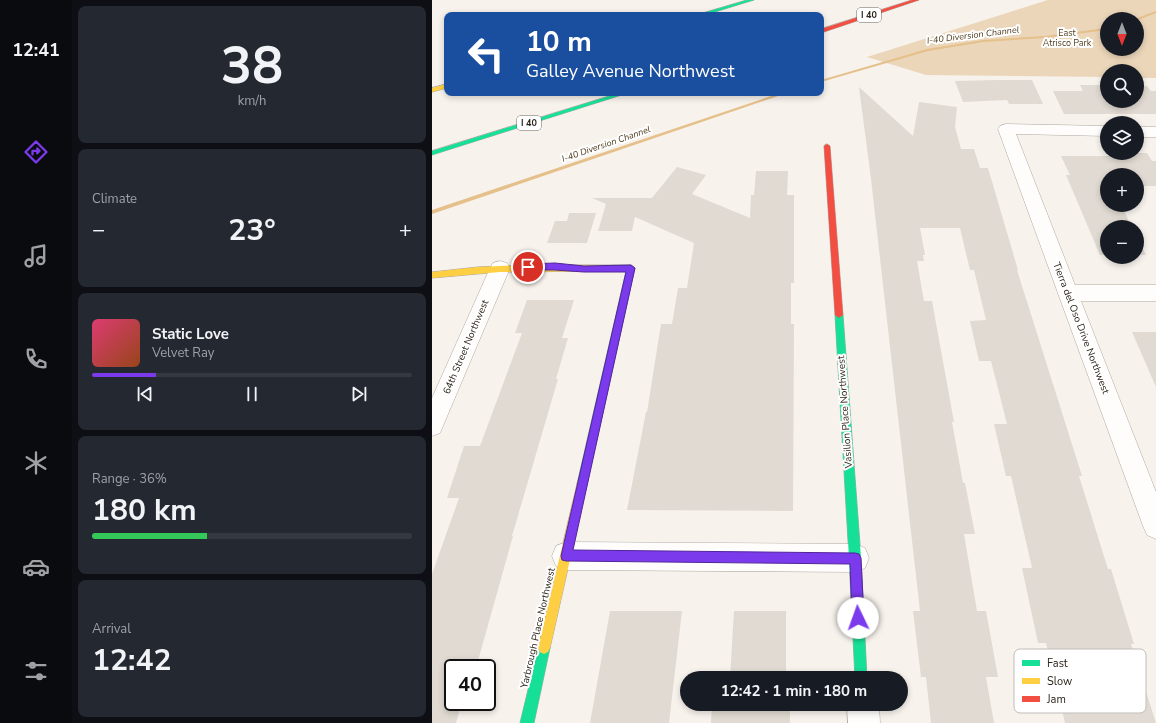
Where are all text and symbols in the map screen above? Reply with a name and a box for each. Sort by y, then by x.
road number: I 40 [857,8,881,22]
north arrow [1100,12,1144,56]
map controls [1100,12,1144,264]
text: 10 m [526,23,592,61]
water label: I-40 Diversion Channel [926,23,1020,47]
park label: East Atrisco Park [1043,27,1092,49]
icon: left [460,28,512,80]
text: 38 [221,30,283,101]
text: 12:41 [12,38,60,62]
text: Galley Avenue Northwest [526,59,735,83]
button: search [1100,64,1144,108]
text: km/h [238,92,266,110]
road number: I 40 [517,116,541,130]
button: layers [1100,116,1144,160]
water label: I-40 Diversion Channel [560,123,652,165]
icon: directions [22,138,50,166]
button: + [1100,168,1144,212]
text: Climate [92,190,137,208]
text: 23° [228,210,276,251]
text: − [92,215,105,245]
text: + [399,215,412,245]
button: − [1100,220,1144,264]
icon: music [22,242,50,270]
pin [511,250,545,284]
icon: arrive [517,256,539,278]
street label: Tierra del Oso Drive Northwest [1049,260,1113,396]
street label: 64th Street Northwest [440,297,492,396]
text: Static Love [152,324,229,344]
text: Velvet Ray [152,344,214,362]
icon: phone [22,345,50,373]
street label: Vasilion Place Northwest [834,355,856,470]
icon: previous [134,383,156,405]
icon: pause [241,383,263,405]
icon: next [348,383,370,405]
icon: climate [22,449,50,477]
text: Range · 36% [92,470,167,488]
text: 180 km [92,490,197,531]
icon: car [22,553,50,581]
street label: Yarbrough Place Northwest [517,566,559,691]
position arrow [837,597,879,639]
text: Arrival [92,620,131,638]
text: 12:42 [92,640,171,681]
legend [1014,649,1146,713]
text: Fast [1047,656,1068,671]
icon: filters [22,657,50,685]
speed limit sign: 40 [444,659,496,711]
text: Slow [1047,674,1072,689]
text: 12:42 · 1 min · 180 m [721,681,867,701]
text: Jam [1046,692,1066,707]

